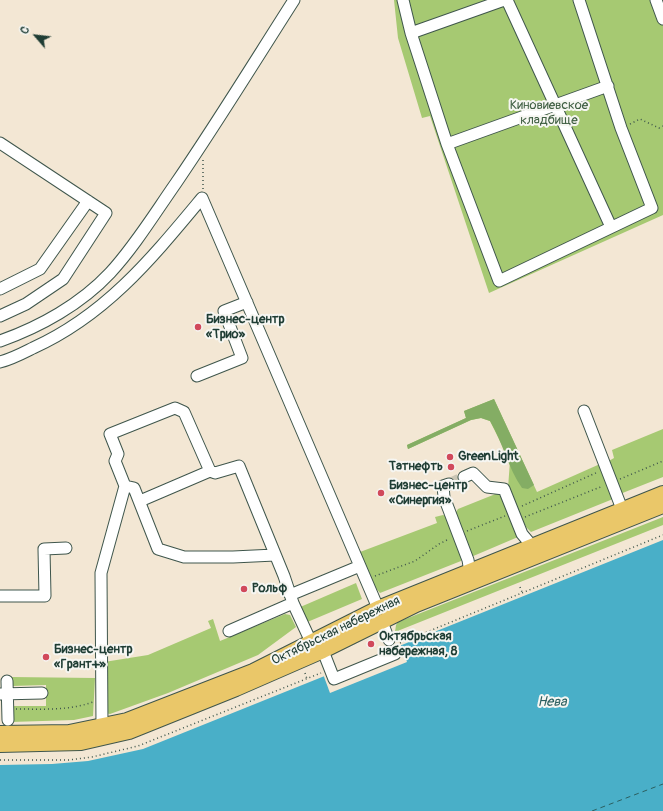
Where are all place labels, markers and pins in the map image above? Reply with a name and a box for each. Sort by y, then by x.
place label: Бизнес-центр «Трио» [206,312,285,343]
marker: Бизнес-центр «Трио» [193,322,203,332]
place label: GreenLight [458,449,519,465]
marker: GreenLight [445,452,455,462]
place label: Татнефть [389,459,443,475]
marker: Татнефть [446,462,456,472]
place label: Бизнес-центр «Синергия» [389,478,468,509]
marker: Бизнес-центр «Синергия» [376,488,386,498]
place label: Рольф [252,581,287,597]
marker: Рольф [239,584,249,594]
place label: Октябрьская набережная, 8 [379,629,457,660]
marker: Октябрьская набережная, 8 [366,639,376,649]
place label: Бизнес-центр «Грант+» [54,642,133,673]
marker: Бизнес-центр «Грант+» [41,652,51,662]

